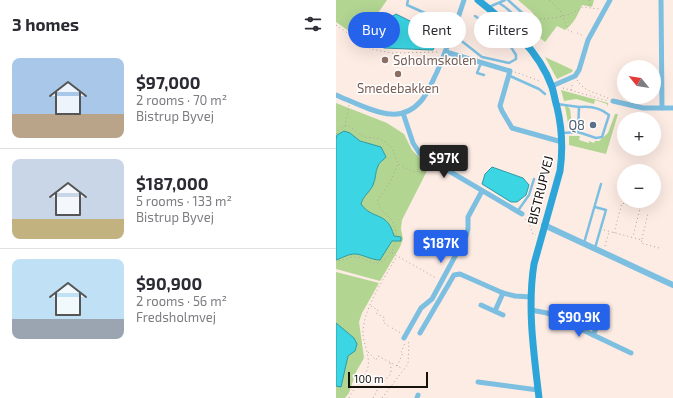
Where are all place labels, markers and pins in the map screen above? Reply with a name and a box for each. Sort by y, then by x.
place label: Søholmskolen [393,52,477,68]
marker: Søholmskolen [380,55,390,65]
marker: Smedebakken [393,69,403,79]
place label: Smedebakken [357,80,439,96]
place label: Q8 [568,117,585,133]
marker: Q8 [588,120,598,130]
pin: $97K [420,145,468,179]
pin: $187K [413,230,469,264]
pin: $90.9K [546,304,612,338]

